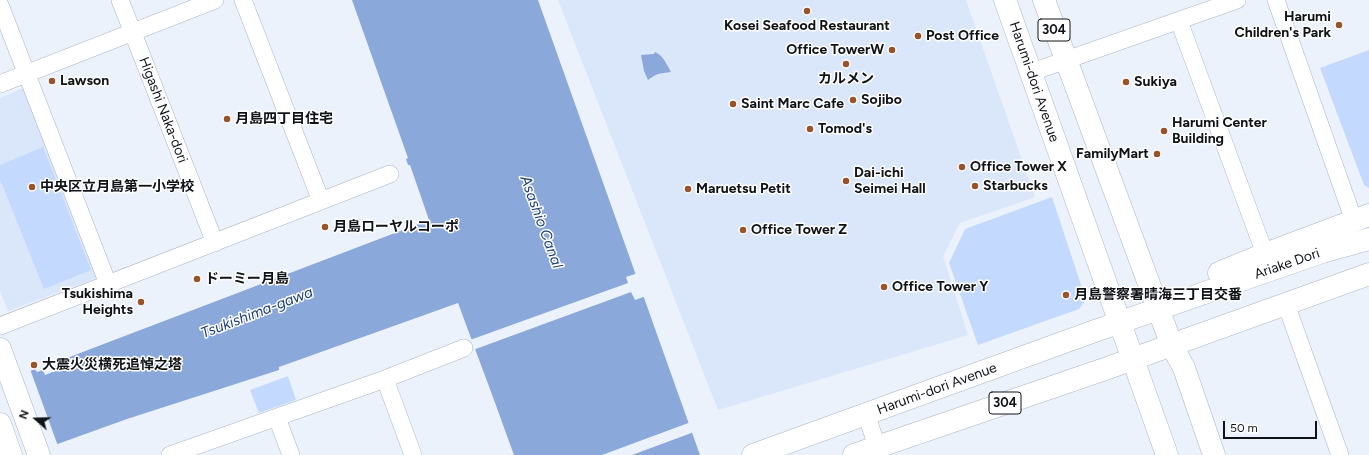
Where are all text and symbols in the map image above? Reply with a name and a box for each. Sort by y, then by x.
marker: Kosei Seafood Restaurant [802,6,812,16]
place label: Harumi Children's Park [1235,9,1331,42]
place label: Kosei Seafood Restaurant [724,18,890,34]
road number: 304 [1038,19,1070,41]
street label: Harumi-dori Avenue [1005,20,1063,144]
marker: Harumi Children's Park [1334,20,1344,30]
place label: Post Office [926,28,999,44]
marker: Post Office [913,31,923,41]
place label: Office TowerW [786,42,884,58]
marker: Office TowerW [887,45,897,55]
street label: Higashi Naka-dori [135,55,191,165]
marker: カルメン [841,59,851,69]
place label: カルメン [818,71,874,87]
place label: Lawson [60,73,109,89]
place label: Sukiya [1134,74,1177,90]
marker: Lawson [47,76,57,86]
marker: Sukiya [1121,77,1131,87]
place label: Sojibo [861,92,902,108]
marker: Sojibo [848,95,858,105]
place label: Saint Marc Cafe [741,96,844,112]
marker: Saint Marc Cafe [728,99,738,109]
place label: 月島四丁目住宅 [235,111,333,127]
marker: 月島四丁目住宅 [222,114,232,124]
place label: Harumi Center Building [1172,115,1267,148]
place label: Tomod's [818,121,872,137]
marker: Tomod's [805,124,815,134]
marker: Harumi Center Building [1159,126,1169,136]
place label: FamilyMart [1076,146,1149,162]
marker: FamilyMart [1152,149,1162,159]
place label: Office Tower X [970,159,1067,175]
marker: Office Tower X [957,162,967,172]
place label: Dai-ichi Seimei Hall [854,165,926,198]
water label: Asashio Canal [516,173,566,271]
marker: Dai-ichi Seimei Hall [841,176,851,186]
place label: Starbucks [983,178,1048,194]
place label: 中央区立月島第一小学校 [40,179,194,195]
place label: Maruetsu Petit [696,181,791,197]
marker: Starbucks [970,181,980,191]
marker: 中央区立月島第一小学校 [27,182,37,192]
marker: Maruetsu Petit [683,184,693,194]
place label: 月島ローヤルコーポ [333,219,459,235]
marker: 月島ローヤルコーポ [320,222,330,232]
place label: Office Tower Z [751,222,847,238]
marker: Office Tower Z [738,225,748,235]
street label: Ariake Dori [1252,245,1322,283]
place label: ドーミー月島 [205,271,289,287]
marker: ドーミー月島 [192,274,202,284]
place label: Office Tower Y [892,279,988,295]
marker: Office Tower Y [879,282,889,292]
water label: Tsukishima-gawa [198,283,316,343]
place label: Tsukishima Heights [62,286,133,318]
place label: 月島警察署晴海三丁目交番 [1074,287,1242,303]
marker: 月島警察署晴海三丁目交番 [1061,290,1071,300]
marker: Tsukishima Heights [136,297,146,307]
place label: 大震火災横死追悼之塔 [42,357,182,373]
marker: 大震火災横死追悼之塔 [29,360,39,370]
street label: Harumi-dori Avenue [875,360,999,418]
road number: 304 [989,392,1021,414]
north arrow [16,399,56,439]
text: N [17,409,32,421]
scale bar [1225,413,1319,439]
text: 50 m [1230,421,1258,435]

